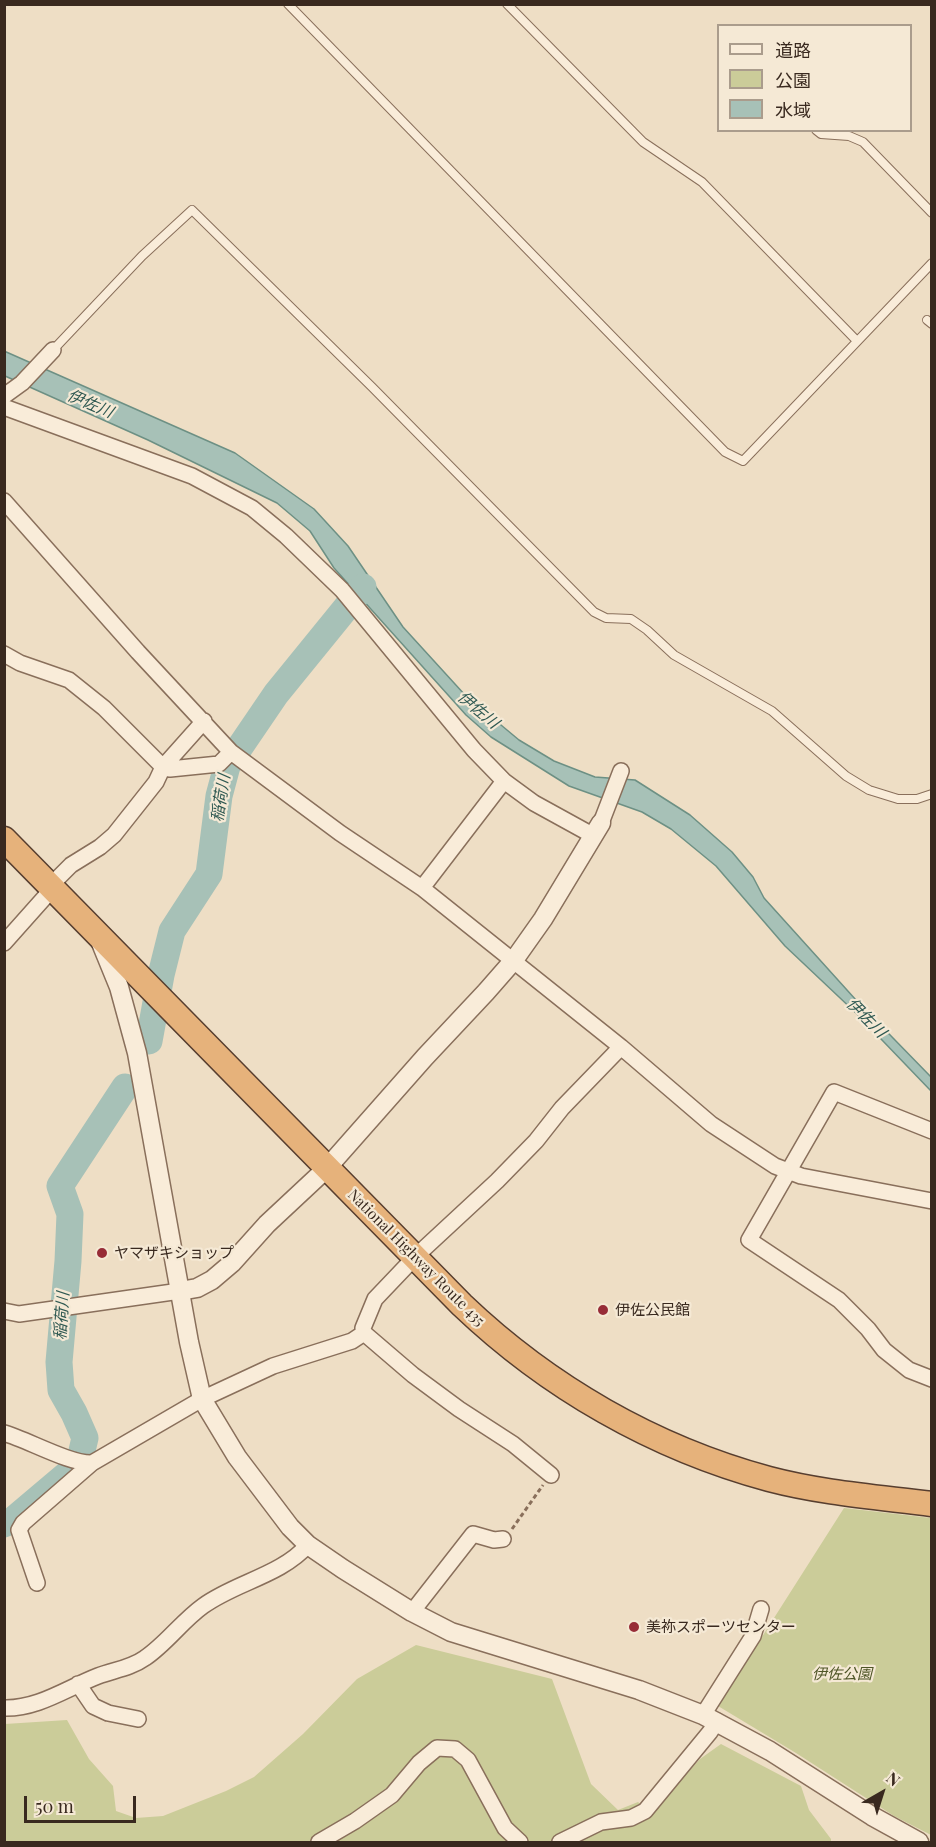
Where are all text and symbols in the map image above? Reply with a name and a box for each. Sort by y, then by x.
legend [717,24,912,132]
text: 道路 [775,38,811,62]
text: 公園 [775,68,811,92]
text: 水域 [775,98,811,122]
water label: 伊佐川 [64,386,116,422]
water label: 伊佐川 [453,687,503,733]
water label: 稲荷川 [208,773,234,823]
water label: 伊佐川 [842,994,890,1042]
street label: National Highway Route 435 [344,1186,488,1330]
place label: ヤマザキショップ [114,1244,234,1262]
marker: ヤマザキショップ [95,1246,109,1260]
water label: 稲荷川 [51,1291,73,1341]
place label: 伊佐公民館 [615,1301,690,1319]
marker: 伊佐公民館 [596,1303,610,1317]
place label: 美祢スポーツセンター [646,1618,796,1636]
marker: 美祢スポーツセンター [627,1620,641,1634]
park label: 伊佐公園 [812,1665,872,1683]
north arrow [852,1763,912,1823]
text: N [883,1767,905,1790]
scale bar [27,1784,140,1822]
text: 50 m [35,1794,74,1818]

